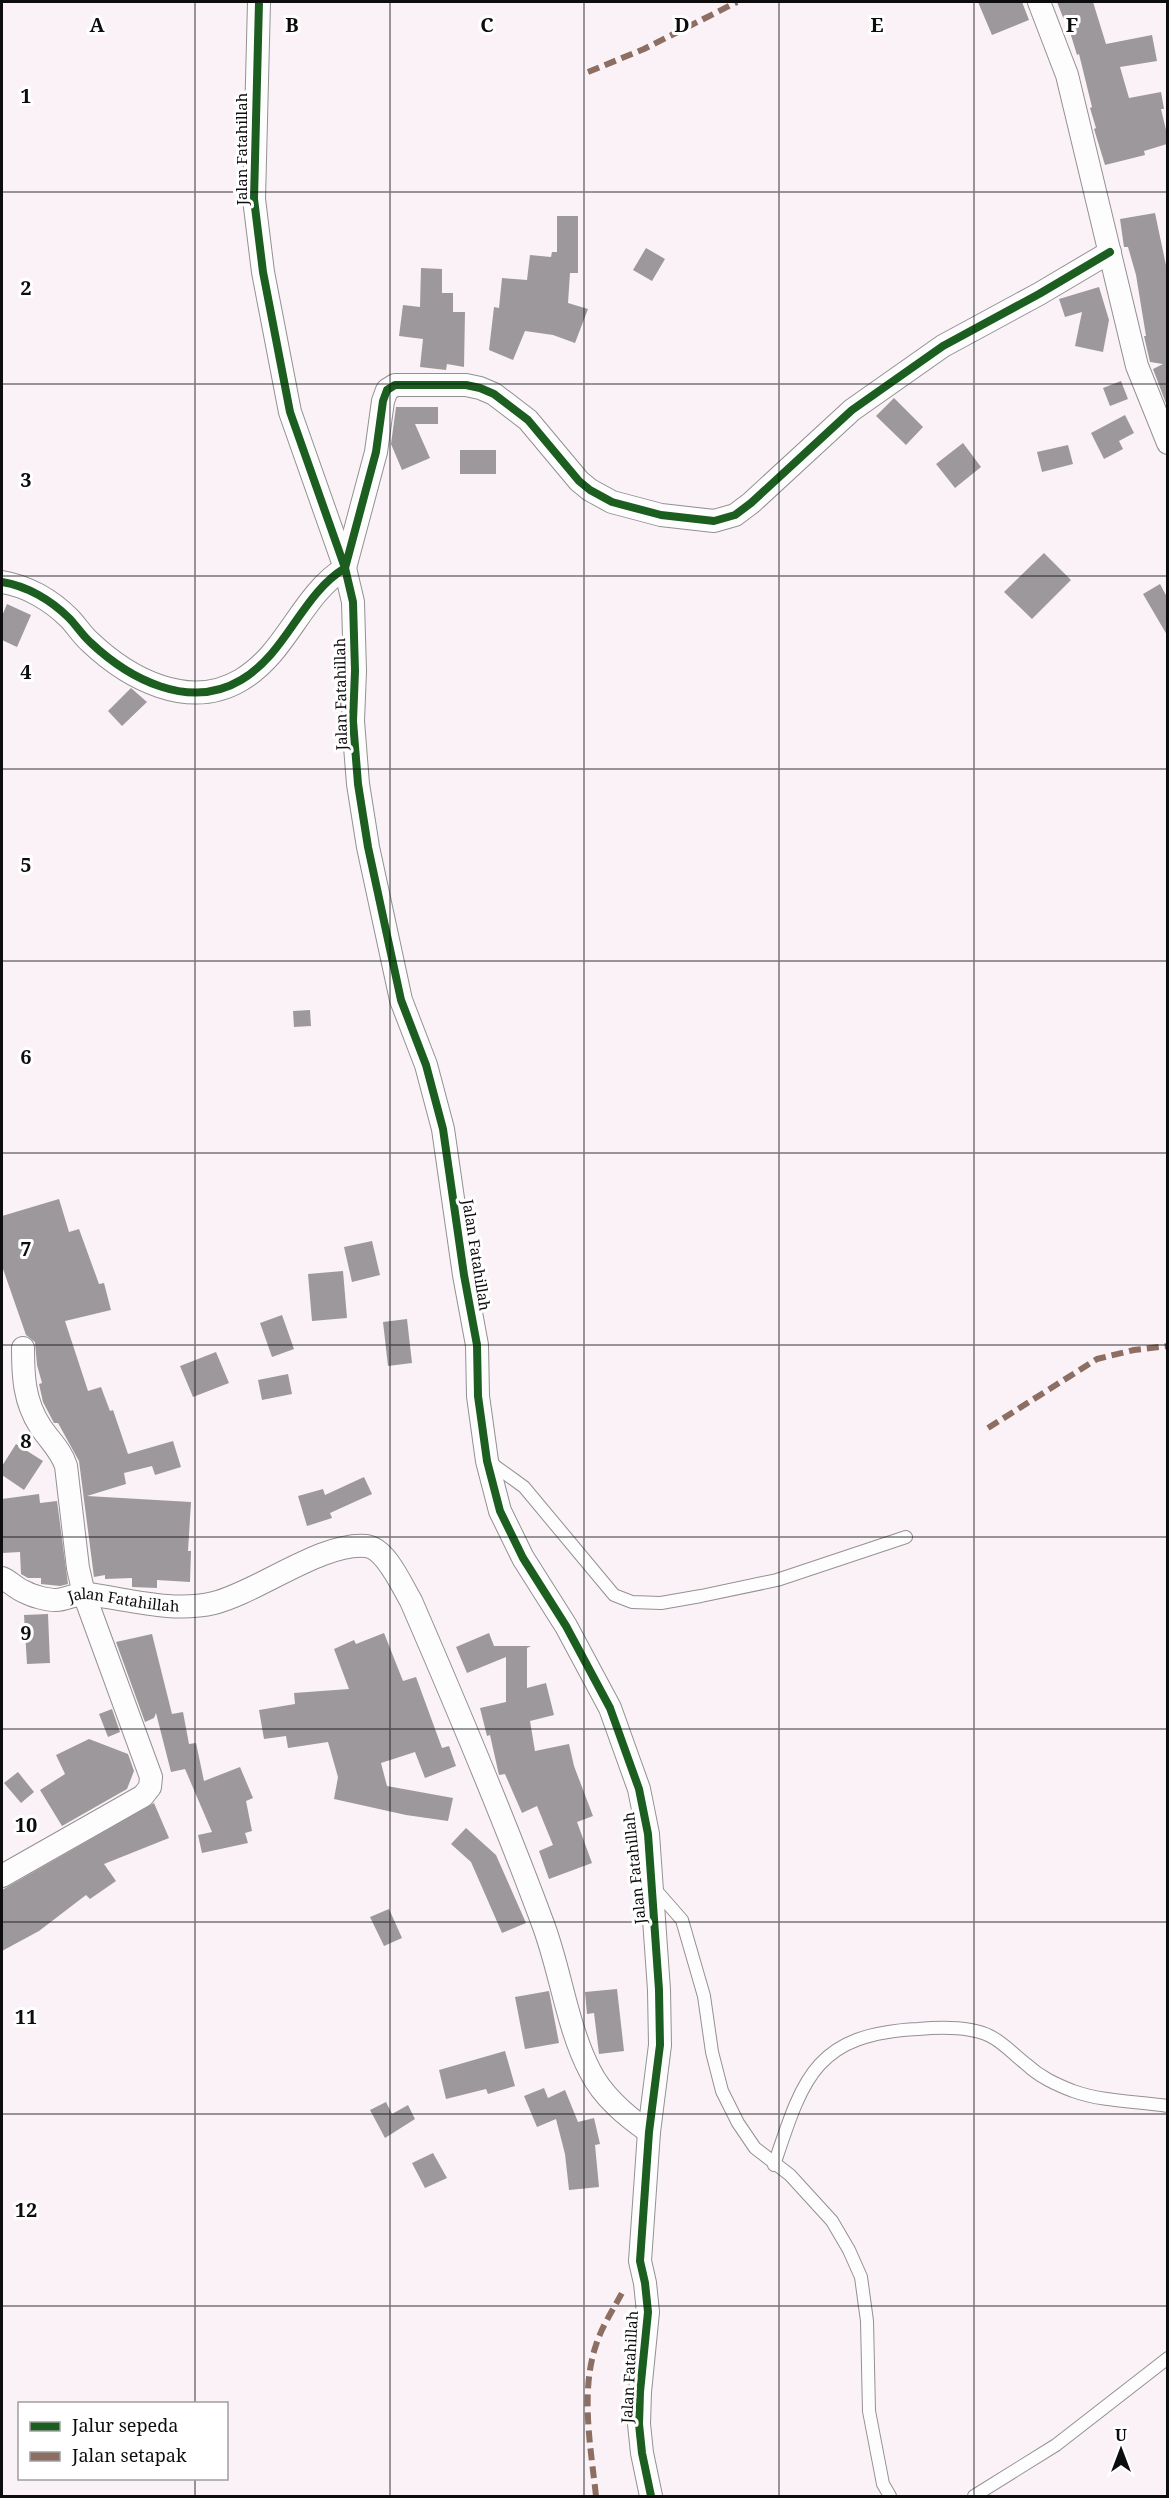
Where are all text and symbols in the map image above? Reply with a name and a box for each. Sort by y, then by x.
text: A [89,11,105,38]
text: B [285,11,299,38]
text: C [480,11,494,38]
text: D [674,11,690,38]
text: E [870,11,884,38]
text: F [1066,11,1078,38]
text: 1 [20,82,32,109]
street label: Jalan Fatahillah [231,92,251,206]
text: 2 [20,274,32,301]
text: 3 [20,466,32,493]
street label: Jalan Fatahillah [329,637,351,751]
text: 4 [20,658,32,685]
text: 5 [20,851,32,878]
text: 6 [20,1043,32,1070]
street label: Jalan Fatahillah [458,1197,496,1312]
text: 7 [20,1235,32,1262]
text: 8 [20,1427,32,1454]
street label: Jalan Fatahillah [64,1583,180,1616]
text: 9 [20,1619,32,1646]
text: 10 [15,1811,37,1838]
street label: Jalan Fatahillah [618,1811,650,1926]
text: 11 [15,2003,37,2030]
text: 12 [15,2196,37,2223]
street label: Jalan Fatahillah [616,2310,642,2425]
legend [18,2402,228,2480]
text: Jalur sepeda [71,2413,178,2437]
north arrow [1091,2420,1151,2480]
text: U [1115,2424,1127,2446]
text: Jalan setapak [71,2443,187,2467]

